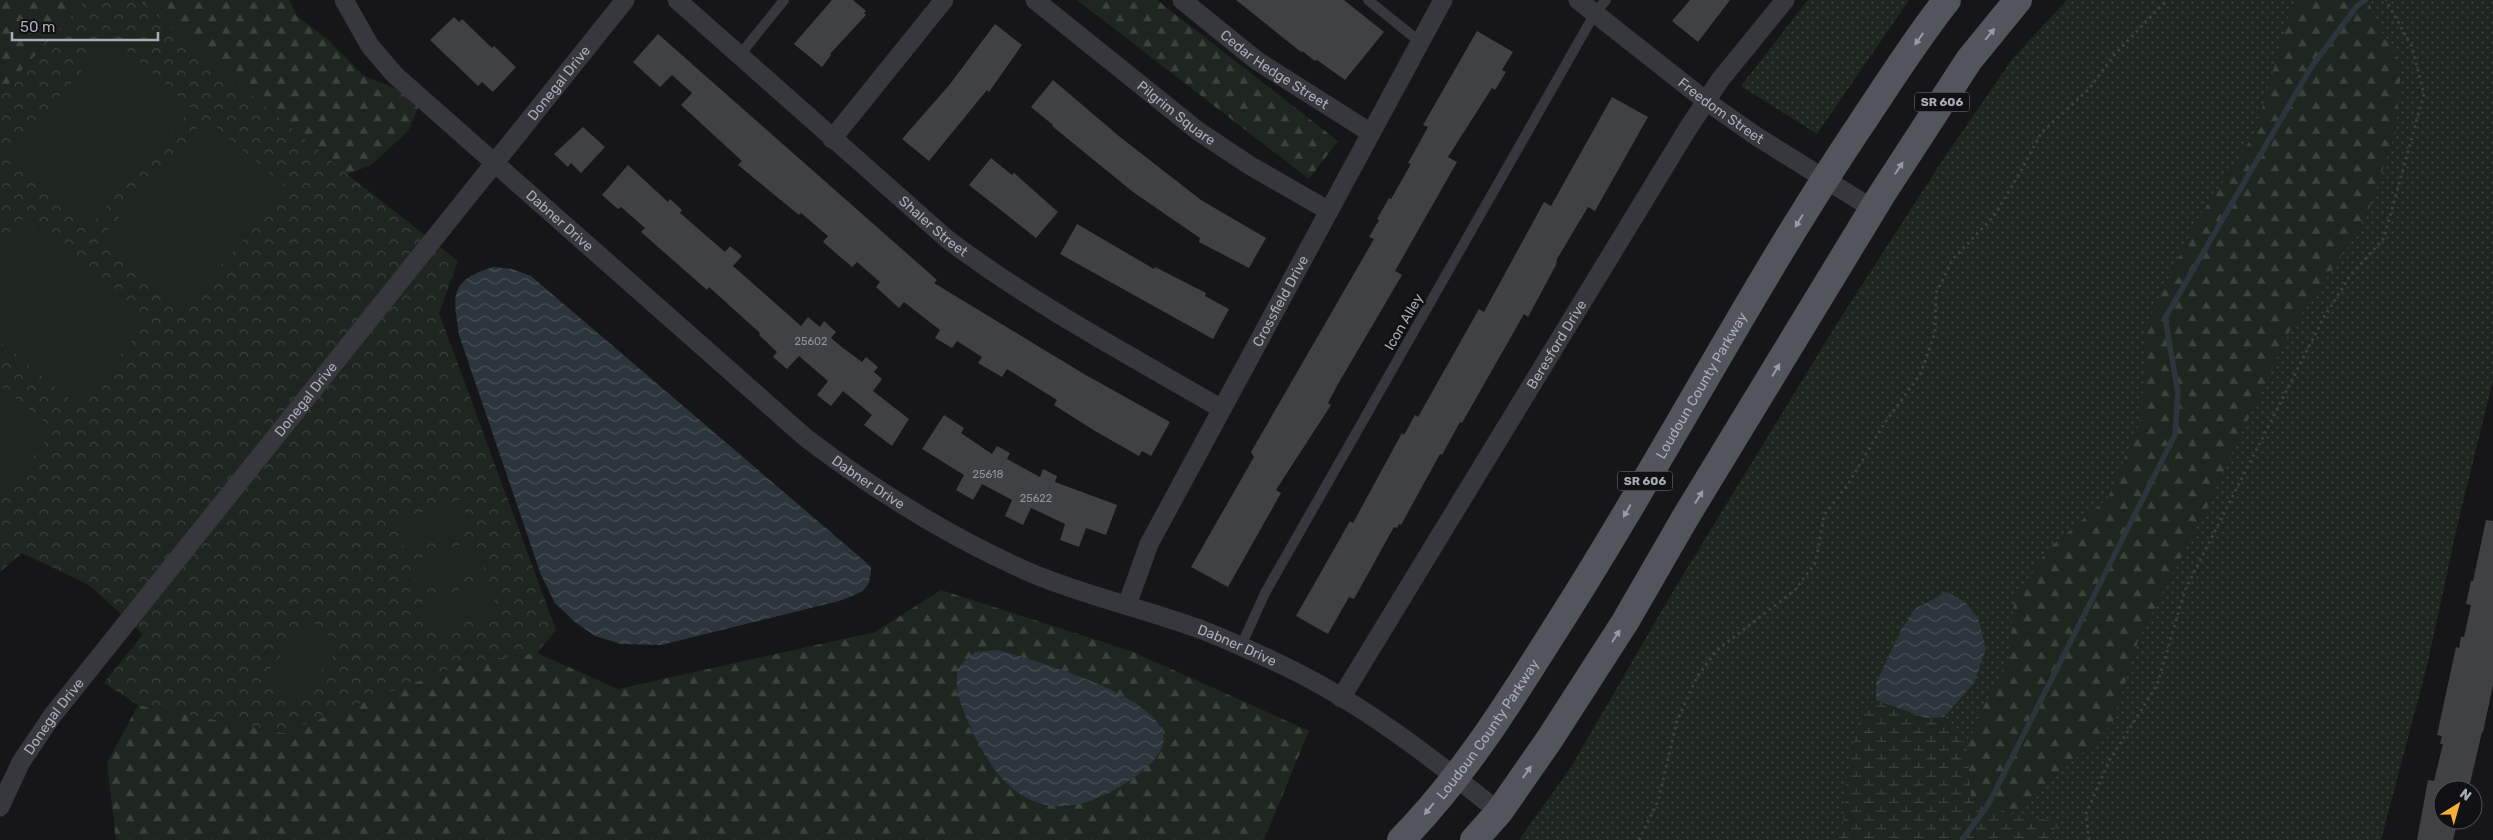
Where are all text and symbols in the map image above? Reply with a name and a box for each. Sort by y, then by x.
scale bar [12,10,159,42]
text: 50 m [20,18,55,36]
street label: Cedar Hedge Street [1217,26,1333,113]
one-way arrow [1985,28,1996,41]
one-way arrow [1914,32,1924,46]
street label: Donegal Drive [524,42,594,124]
street label: Freedom Street [1675,74,1768,148]
street label: Pilgrim Square [1134,77,1219,149]
road number: SR 606 [1914,92,1970,111]
one-way arrow [1894,162,1904,175]
street label: Dabner Drive [523,186,597,255]
street label: Shaler Street [896,192,972,260]
one-way arrow [1794,214,1803,227]
street label: Crossfield Drive [1249,252,1312,350]
street label: Icon Alley [1381,290,1427,353]
street label: Beresford Drive [1523,297,1590,392]
street label: Loudoun County Parkway [1652,309,1751,462]
house number: 25602 [794,335,828,348]
street label: Donegal Drive [271,358,341,440]
one-way arrow [1772,364,1781,377]
street label: Dabner Drive [829,452,908,513]
house number: 25618 [972,468,1004,481]
road number: SR 606 [1618,472,1672,491]
one-way arrow [1694,490,1703,503]
house number: 25622 [1020,492,1052,505]
one-way arrow [1623,505,1632,518]
street label: Dabner Drive [1195,621,1279,670]
one-way arrow [1611,630,1621,643]
street label: Loudoun County Parkway [1433,656,1543,803]
street label: Donegal Drive [20,674,88,758]
one-way arrow [1522,765,1532,779]
north arrow [2433,780,2483,830]
text: N [2456,785,2475,805]
one-way arrow [1423,802,1434,815]

